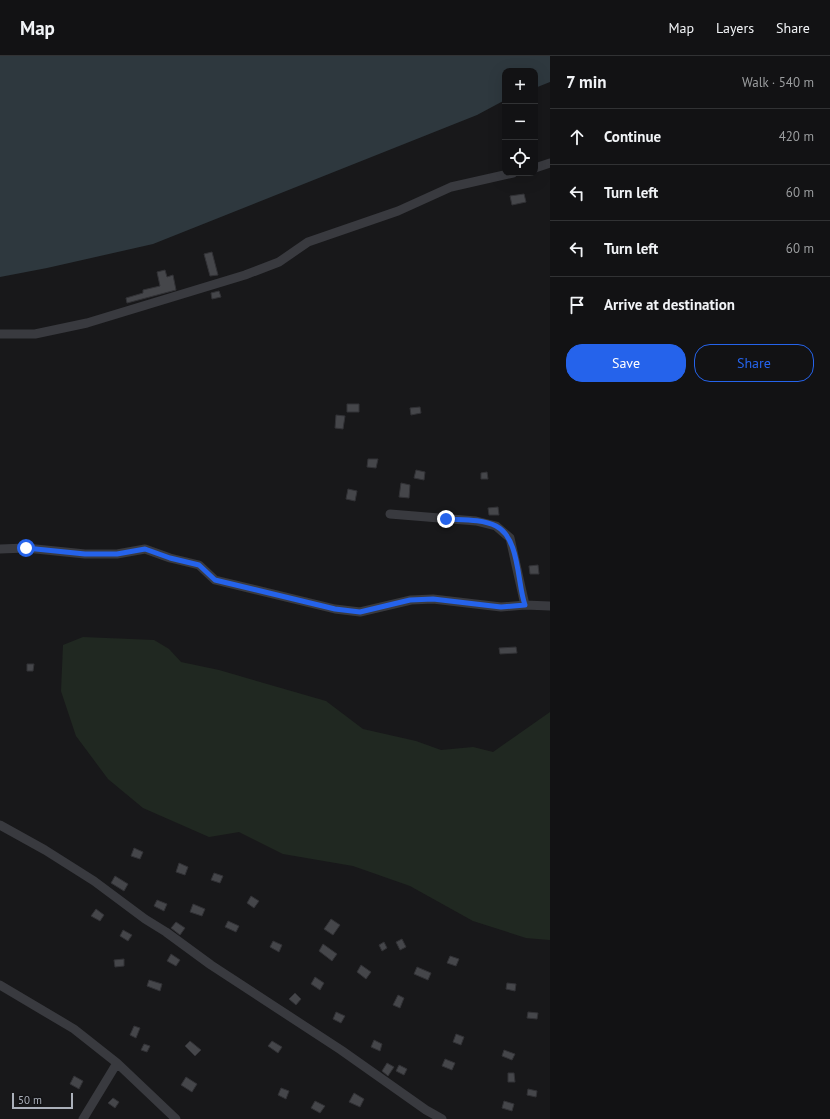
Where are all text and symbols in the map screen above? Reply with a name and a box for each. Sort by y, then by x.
text: Map [20,16,55,40]
text: Map [668,19,694,37]
text: Layers [716,19,754,37]
text: Share [776,19,810,37]
map controls [502,68,538,176]
button: + [502,68,538,104]
text: 7 min [566,71,607,93]
text: Walk · 540 m [742,74,814,91]
button: − [502,104,538,140]
icon: ahead [566,126,588,148]
text: Continue [604,127,661,146]
text: 420 m [779,128,814,145]
button: locate [502,140,538,176]
icon: left [566,182,588,204]
text: Turn left [604,183,658,202]
text: 60 m [786,184,814,201]
icon: left [566,238,588,260]
text: Turn left [604,239,658,258]
text: 60 m [786,240,814,257]
icon: arrive [566,294,588,316]
text: Arrive at destination [604,295,735,314]
button: Save [566,344,686,382]
button: Share [694,344,814,382]
route end [437,510,455,528]
route start [17,539,35,557]
scale bar [12,1091,73,1110]
text: 50 m [18,1093,42,1107]

